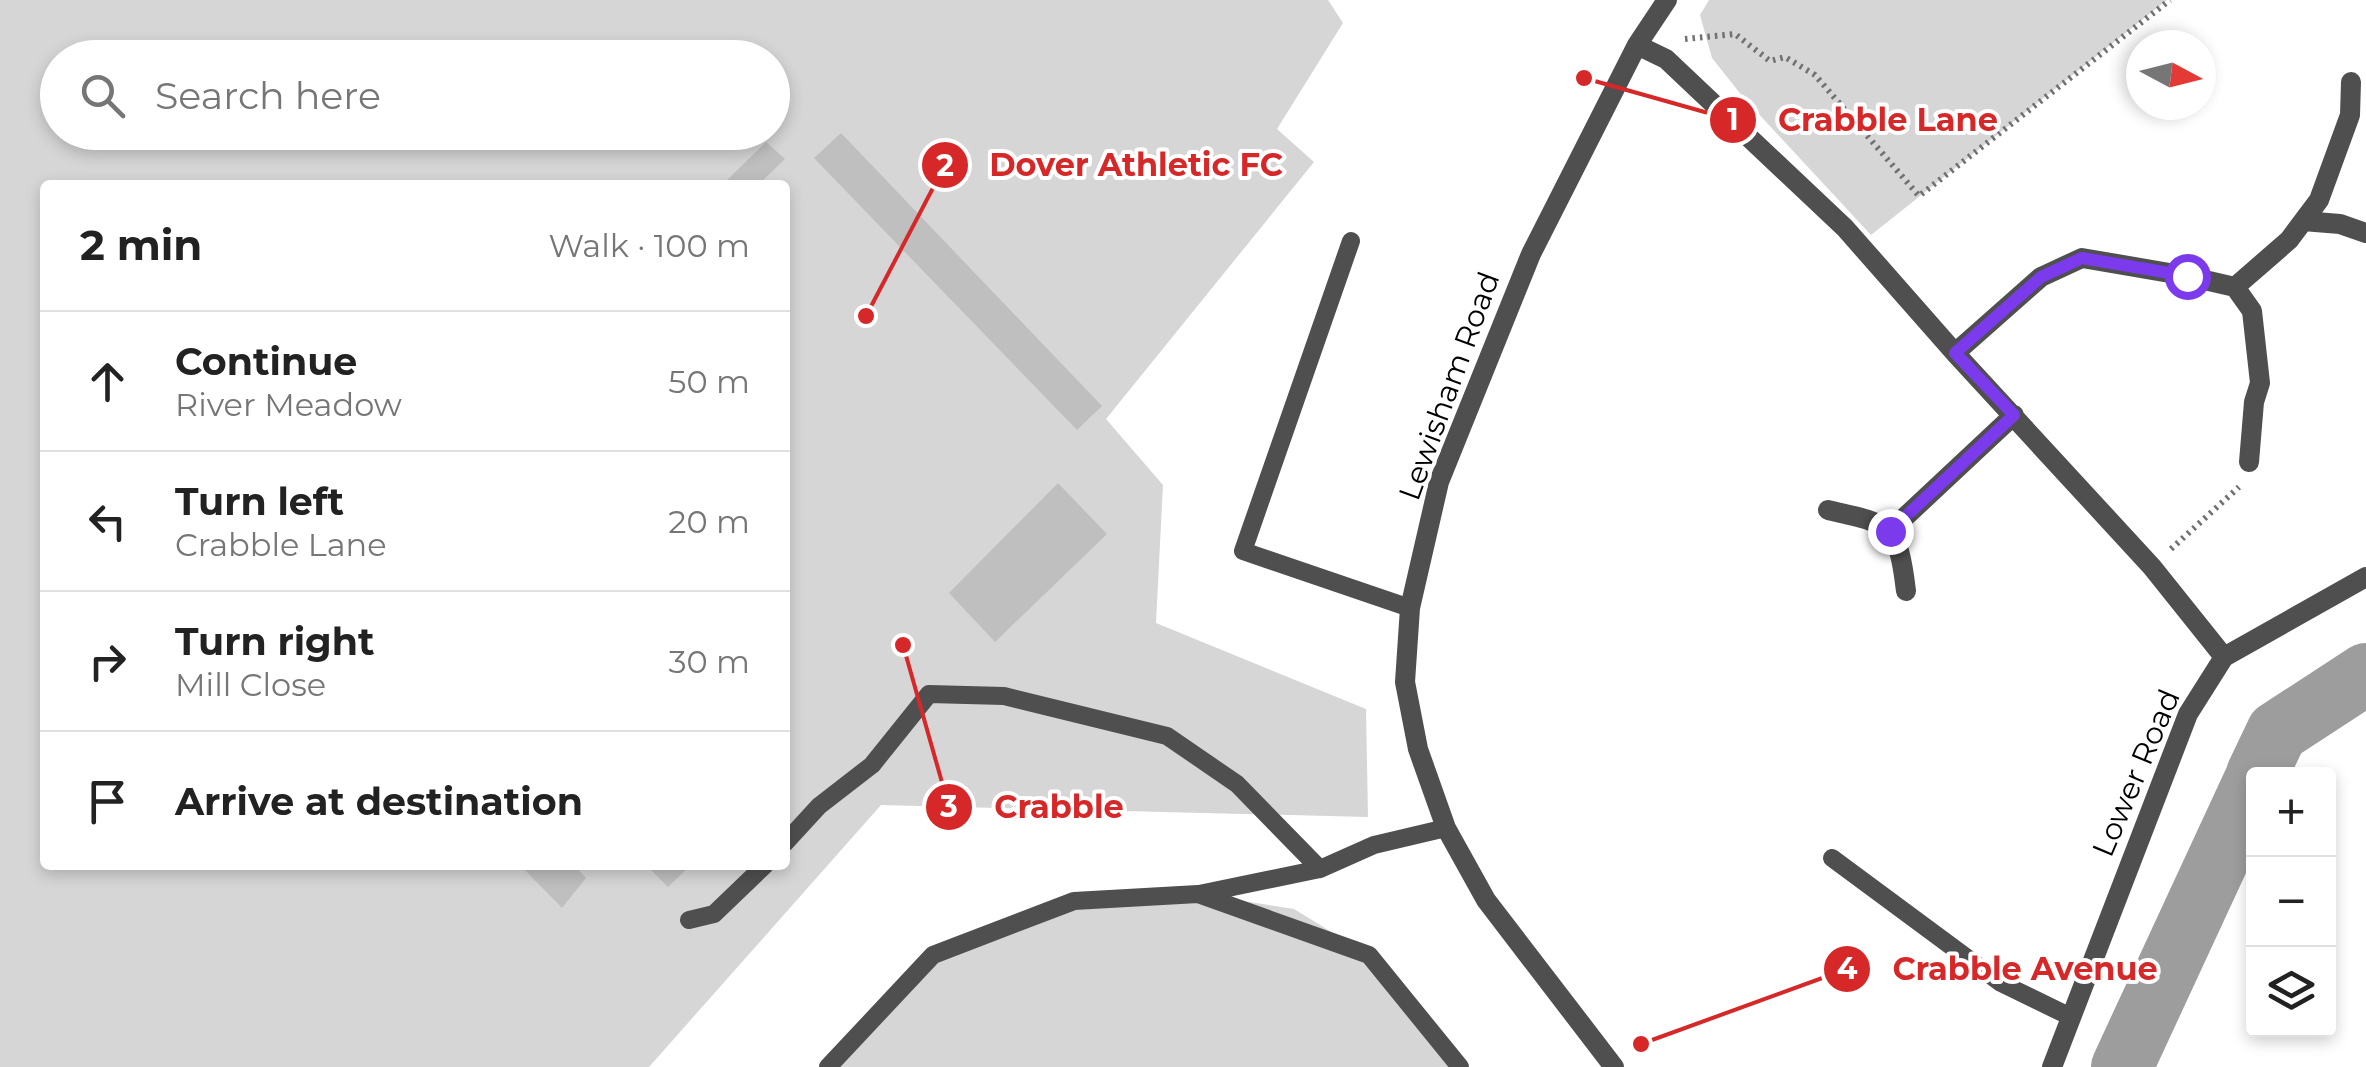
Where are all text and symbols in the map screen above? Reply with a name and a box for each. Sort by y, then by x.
north arrow [2126,30,2216,120]
search box [40,40,790,150]
icon: search [75,68,130,123]
text: Search here [155,72,381,119]
callout: Crabble Lane [1708,89,2018,151]
text: Crabble Lane [1778,100,1998,139]
text: 1 [1727,101,1739,138]
callout: Dover Athletic FC [920,134,1303,196]
text: Dover Athletic FC [989,145,1283,184]
text: 2 [936,147,954,184]
text: 2 min [80,219,202,271]
text: Walk · 100 m [548,226,750,265]
route start [2165,254,2211,300]
street label: Lewisham Road [1390,267,1508,505]
text: Continue [175,338,357,385]
icon: ahead [80,354,135,409]
text: 50 m [668,362,750,401]
text: River Meadow [175,385,402,424]
text: Turn left [175,478,344,525]
icon: left [80,494,135,549]
text: 20 m [668,502,750,541]
route end [1868,509,1914,555]
text: Crabble Lane [175,525,387,564]
text: Turn right [175,618,374,665]
icon: right [80,634,135,689]
text: 30 m [668,642,750,681]
text: Mill Close [175,665,326,704]
street label: Lower Road [2084,684,2188,862]
map controls [2246,767,2336,1037]
button: + [2246,767,2336,857]
icon: arrive [80,774,135,829]
callout: Crabble [924,776,1144,838]
text: Arrive at destination [175,778,583,825]
text: Crabble [994,787,1124,826]
text: 3 [939,788,958,825]
button: − [2246,857,2336,947]
callout: Crabble Avenue [1822,938,2177,1000]
button: layers [2246,947,2336,1037]
text: Crabble Avenue [1892,949,2158,988]
text: 4 [1837,950,1858,987]

